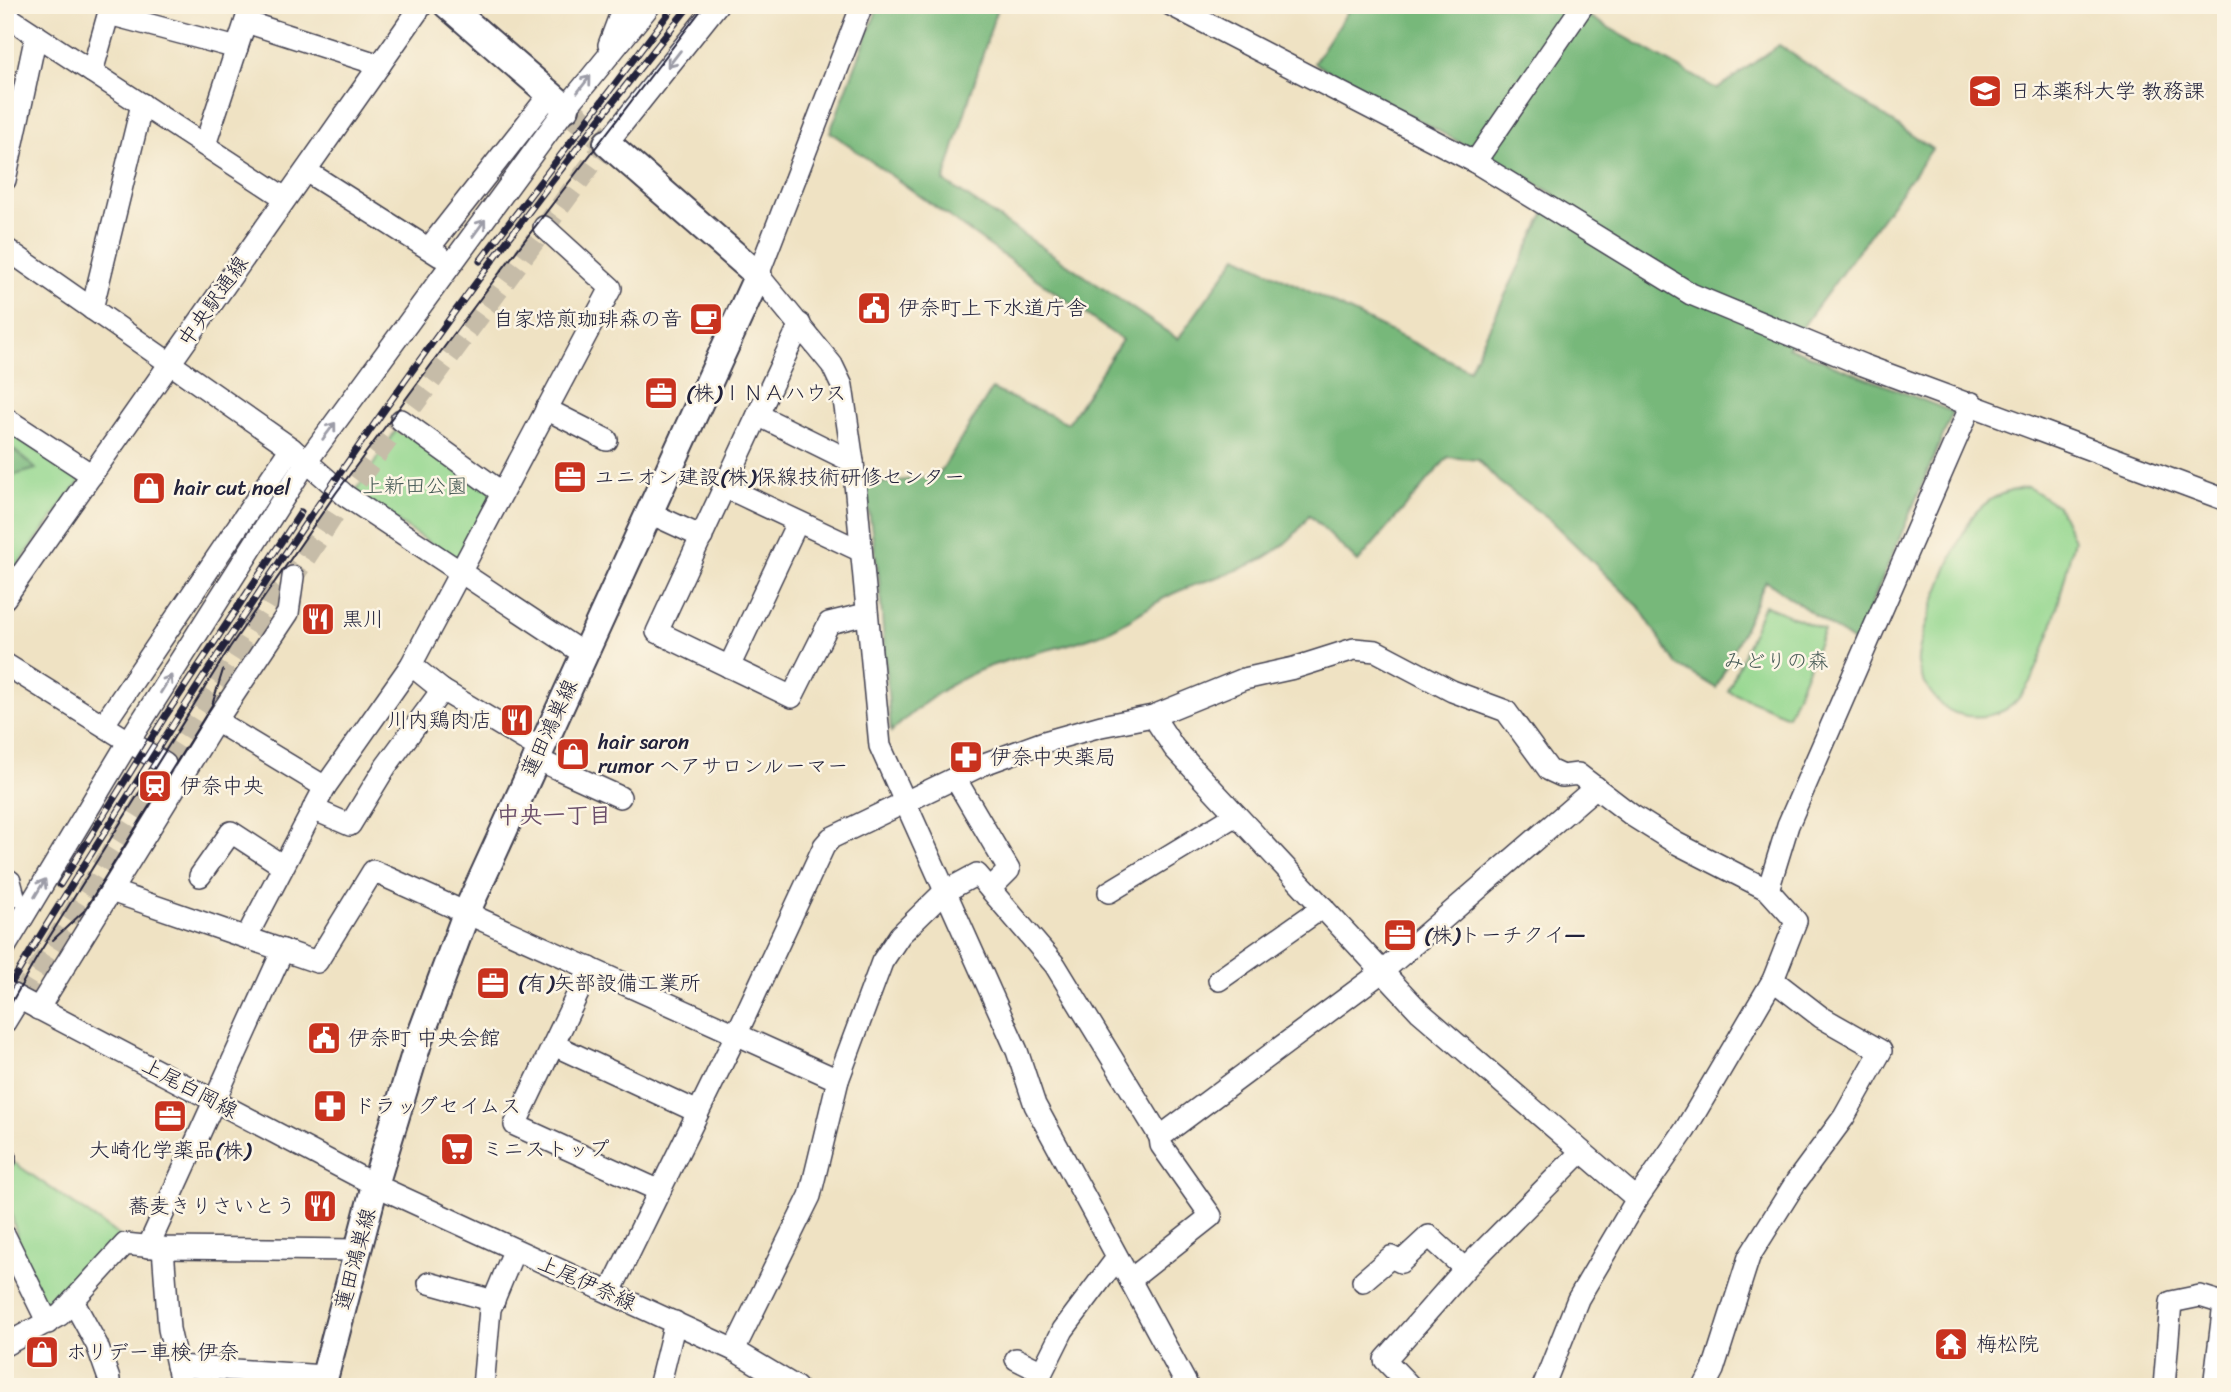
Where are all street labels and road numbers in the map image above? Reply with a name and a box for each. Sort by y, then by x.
street label: 中央駅通線 [167,247,259,355]
street label: 蓮田鴻巣線 [510,672,588,784]
street label: 上尾白岡線 [135,1047,245,1129]
street label: 蓮田鴻巣線 [323,1203,387,1315]
street label: 上尾伊奈線 [531,1244,643,1322]

